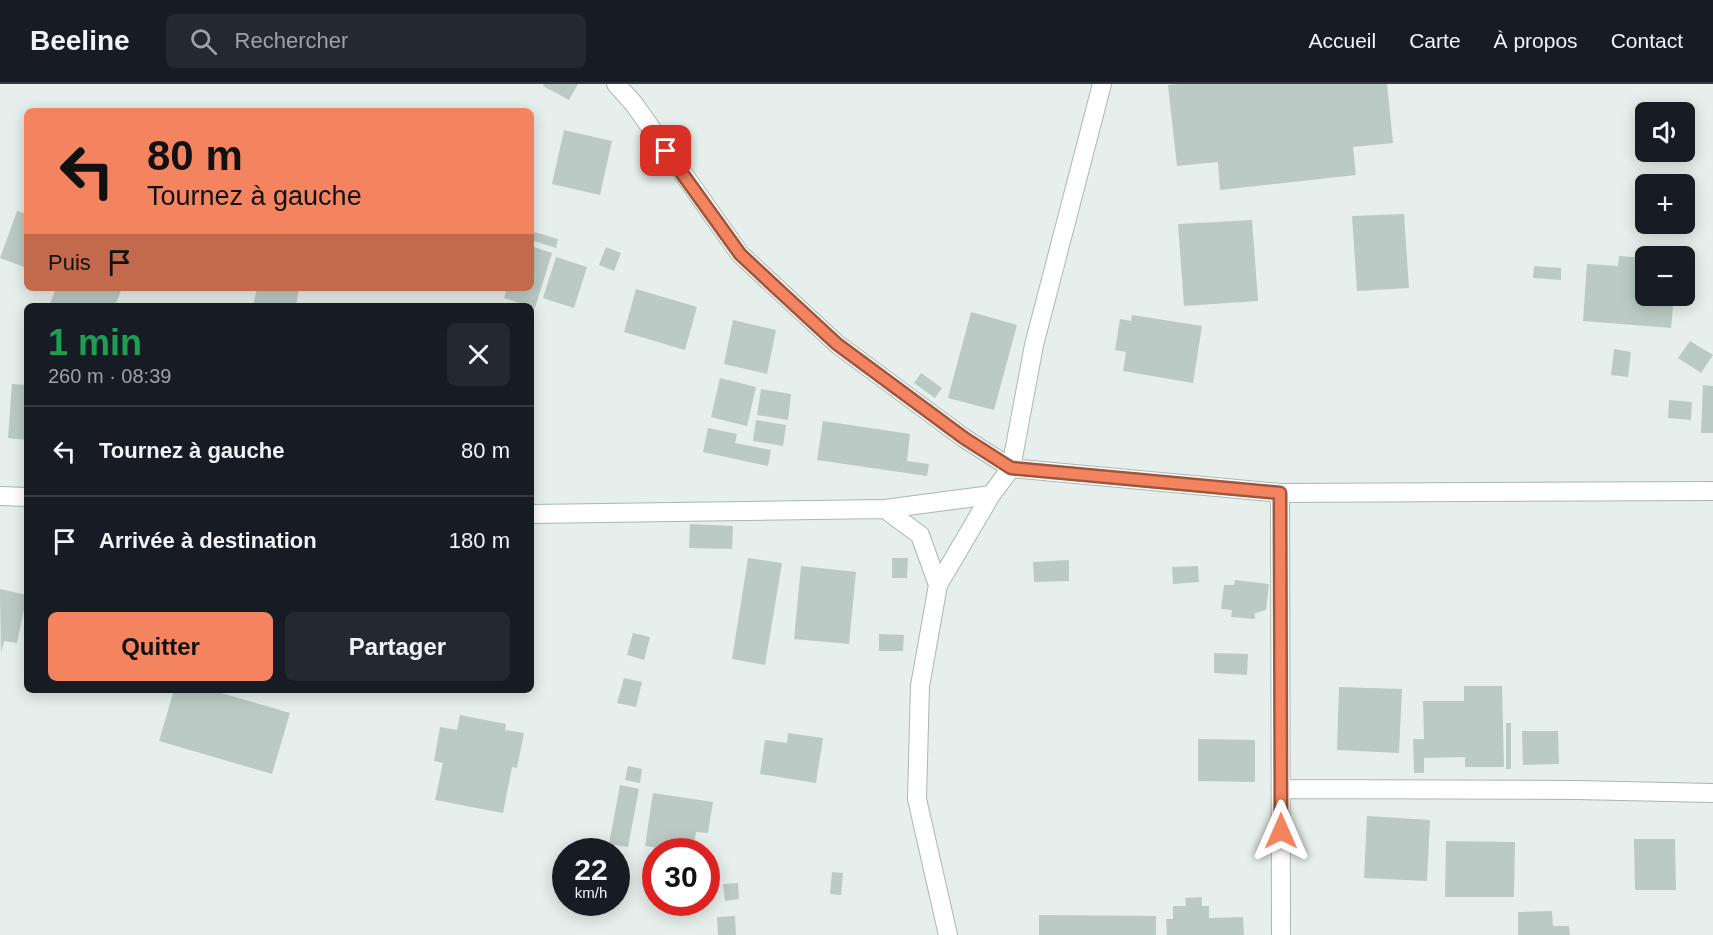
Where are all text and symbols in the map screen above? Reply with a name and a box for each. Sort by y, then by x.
search box [166,14,586,68]
text: Beeline [30,25,130,56]
icon: search [187,25,220,58]
text: Rechercher [235,28,348,53]
text: Accueil [1309,29,1376,52]
text: Carte [1409,29,1461,52]
text: À propos [1494,29,1578,52]
text: Contact [1611,29,1683,52]
map controls [1635,102,1695,306]
button: sound [1635,102,1695,162]
pin [640,125,691,176]
icon: left [48,132,126,210]
text: 80 m [147,132,243,179]
icon: arrive [649,134,682,167]
button: + [1635,174,1695,234]
text: Tournez à gauche [147,181,362,211]
icon: arrive [103,246,136,279]
button: − [1635,246,1695,306]
text: Puis [48,250,91,275]
text: 1 min [48,322,142,363]
button: close [447,323,510,386]
text: 260 m · 08:39 [48,365,171,387]
icon: left [48,435,81,468]
text: Tournez à gauche [99,438,284,463]
text: 80 m [461,438,510,463]
icon: arrive [48,525,81,558]
text: Arrivée à destination [99,528,317,553]
text: 180 m [449,528,510,553]
button: Quitter [48,612,273,681]
button: Partager [285,612,510,681]
position arrow [1249,799,1313,863]
speed limit sign: 30 [642,838,720,916]
text: 22 [574,853,608,886]
text: km/h [575,884,607,901]

